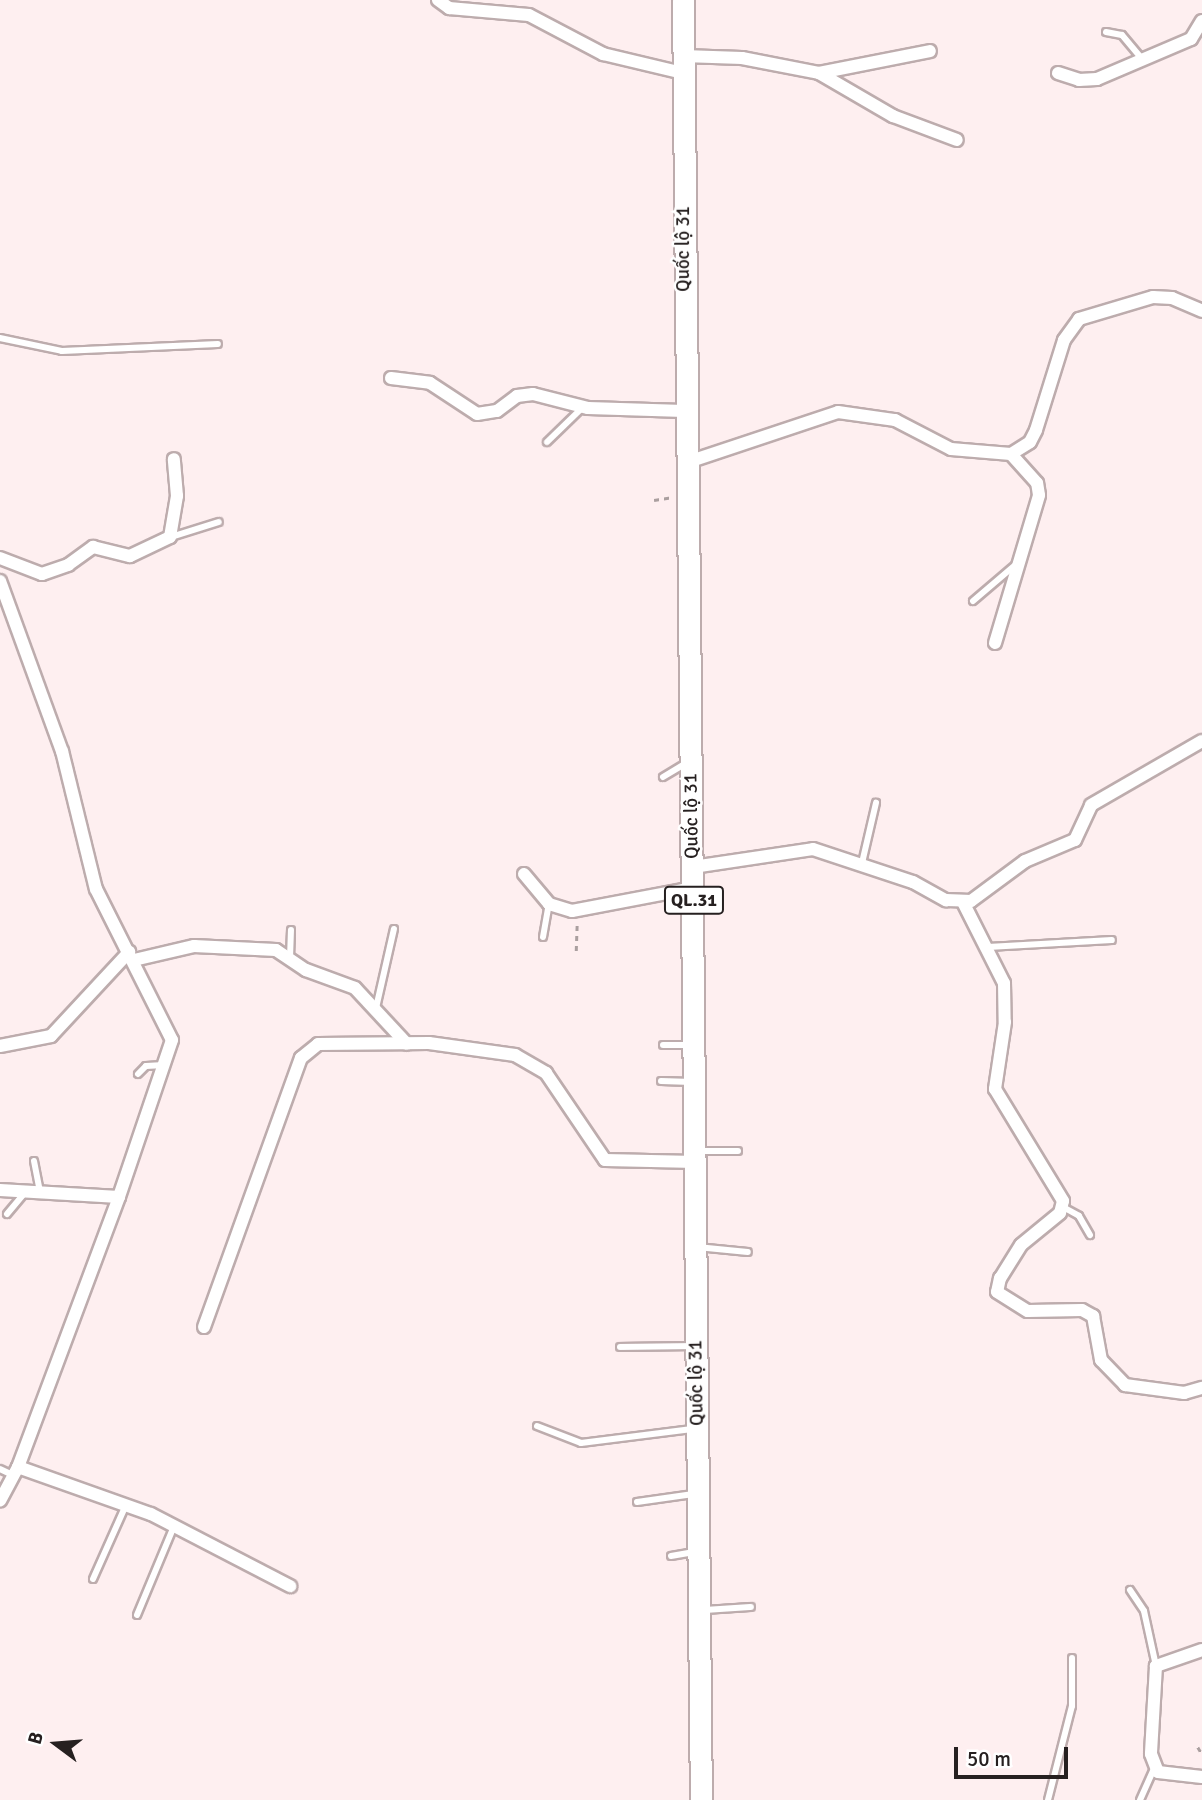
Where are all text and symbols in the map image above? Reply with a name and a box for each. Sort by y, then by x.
street label: Quốc lộ 31 [673,206,695,292]
street label: Quốc lộ 31 [680,773,704,859]
road number: QL.31 [662,886,726,915]
street label: Quốc lộ 31 [685,1340,709,1426]
north arrow [21,1709,91,1779]
text: B [23,1729,49,1747]
scale bar [957,1734,1071,1778]
text: 50 m [967,1746,1011,1772]

